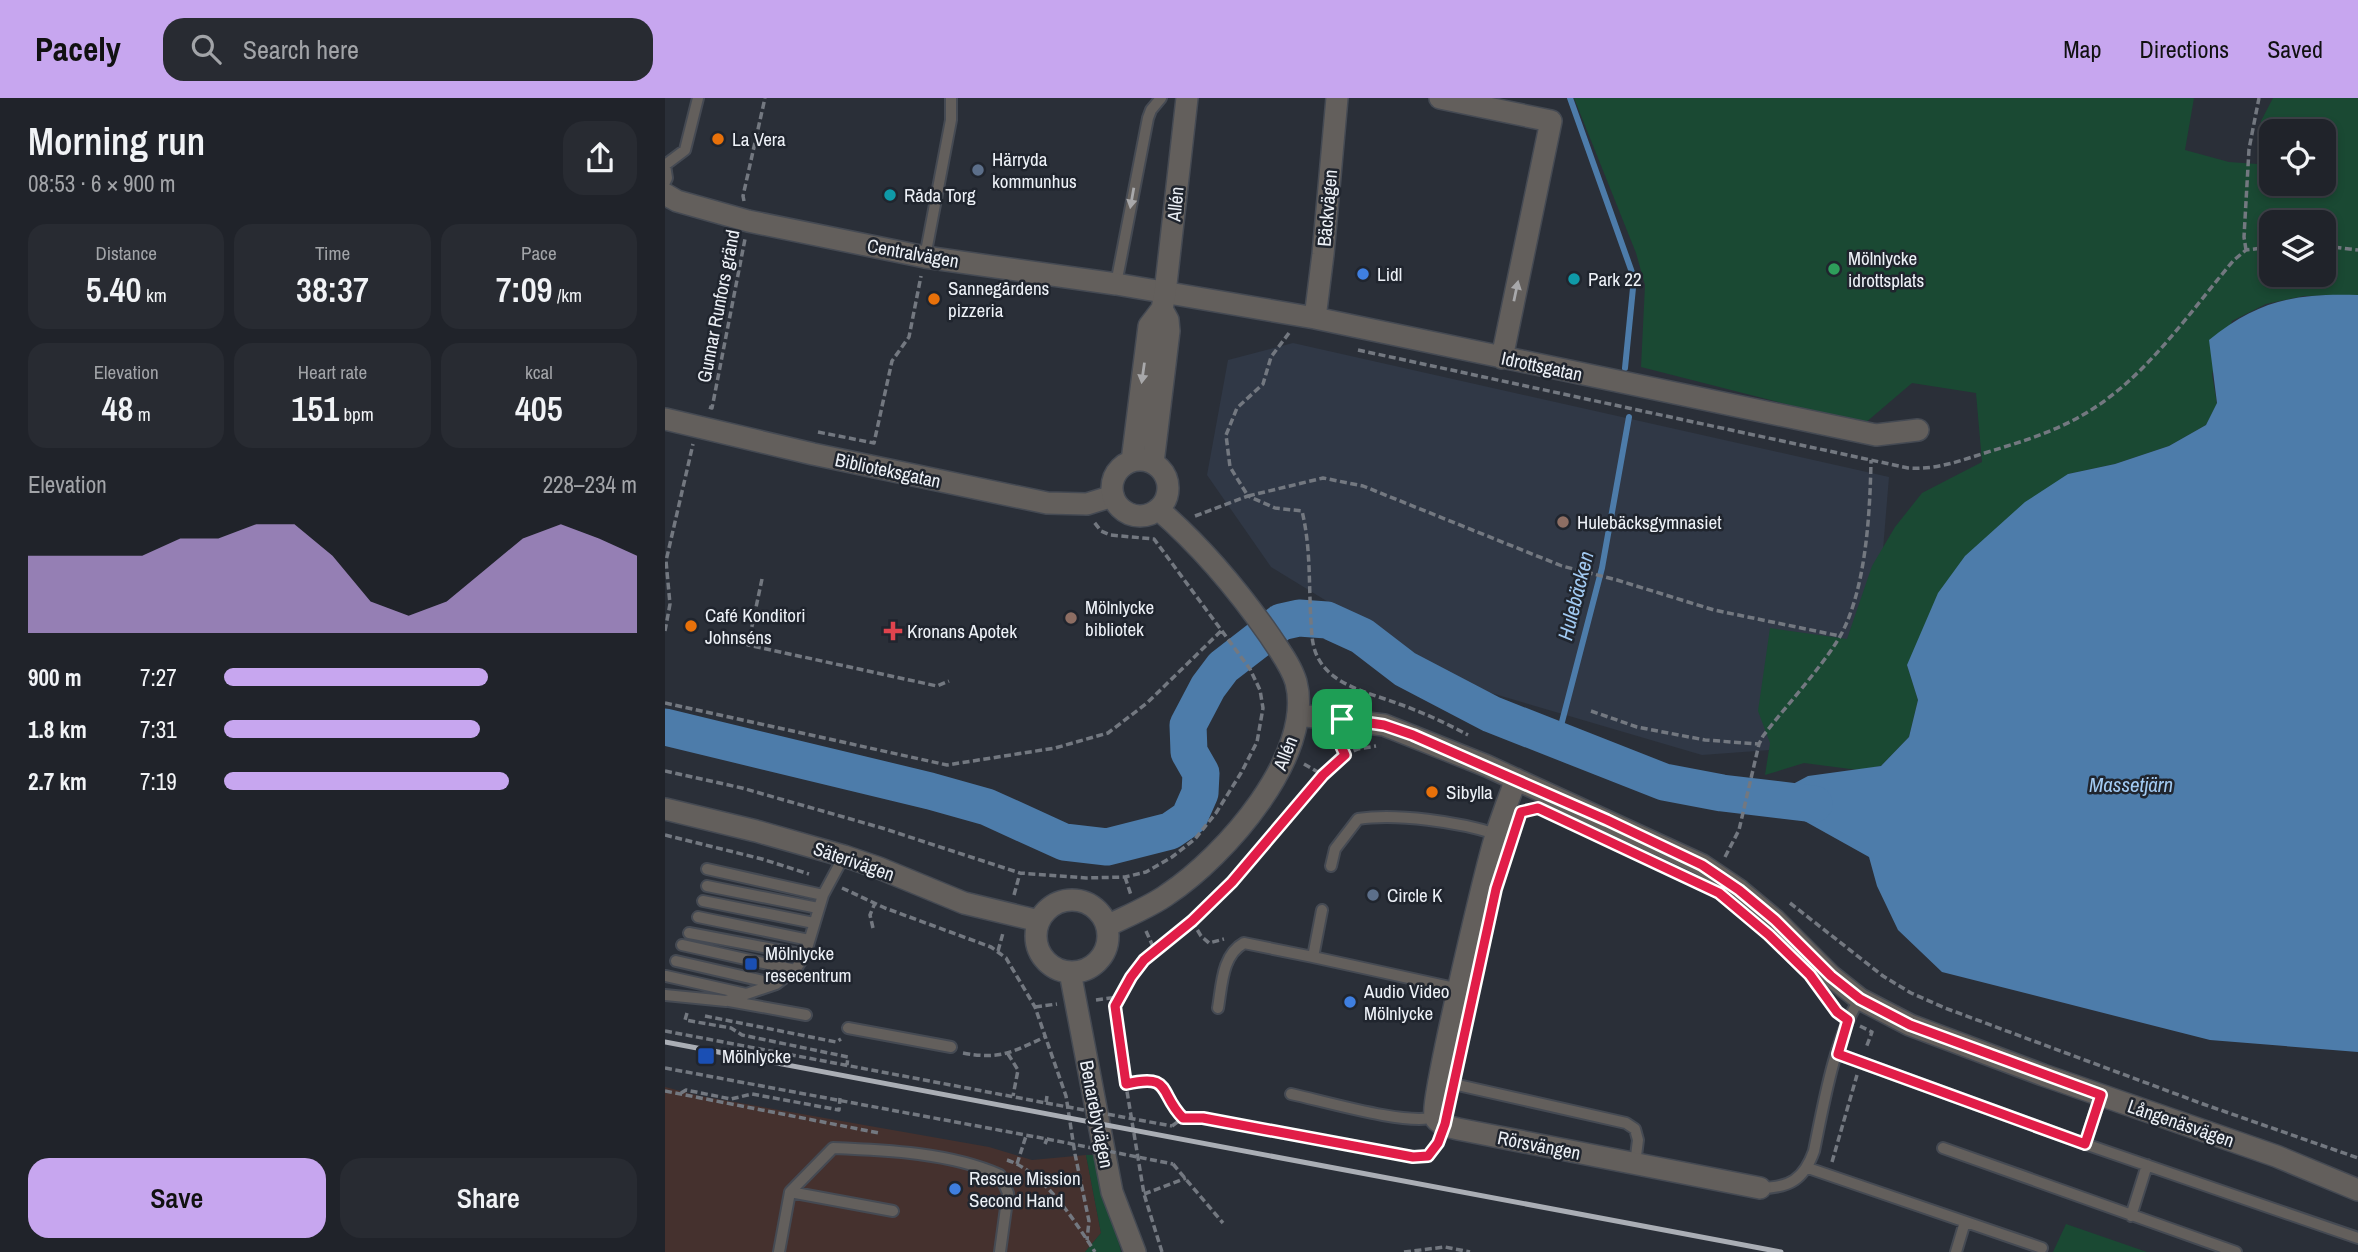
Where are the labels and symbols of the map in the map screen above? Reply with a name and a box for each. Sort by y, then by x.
place label: La Vera [732,126,786,152]
marker: La Vera [710,131,726,147]
place label: Härryda kommunhus [992,146,1077,194]
marker: Härryda kommunhus [970,162,986,178]
street label: Bäckvägen [1311,168,1343,248]
place label: Råda Torg [904,182,976,208]
street label: Allén [1160,185,1190,224]
marker: Råda Torg [882,187,898,203]
one-way arrow [1127,187,1138,209]
street label: Gunnar Runfors gränd [690,227,746,385]
street label: Centralvägen [865,232,961,274]
place label: Mölnlycke idrottsplats [1848,245,1924,293]
place label: Lidl [1377,261,1402,287]
marker: Mölnlycke idrottsplats [1826,261,1842,277]
marker: Lidl [1355,266,1371,282]
place label: Park 22 [1588,266,1642,292]
marker: Park 22 [1566,271,1582,287]
place label: Sannegårdens pizzeria [948,275,1050,323]
one-way arrow [1511,280,1522,302]
marker: Sannegårdens pizzeria [926,291,942,307]
street label: Idrottsgatan [1499,345,1585,387]
one-way arrow [1137,362,1148,384]
street label: Biblioteksgatan [833,446,943,494]
place label: Hulebäcksgymnasiet [1577,509,1722,535]
marker: Hulebäcksgymnasiet [1555,514,1571,530]
water label: Hulebäcken [1550,548,1601,644]
place label: Mölnlycke bibliotek [1085,594,1154,642]
place label: Café Konditori Johnséns [705,602,805,650]
marker: Mölnlycke bibliotek [1063,610,1079,626]
marker: Café Konditori Johnséns [683,618,699,634]
place label: Kronans Apotek [907,618,1017,644]
marker: Kronans Apotek [885,623,901,639]
pin [1312,689,1372,749]
street label: Allén [1266,732,1303,775]
water label: Massetjärn [2089,770,2173,799]
place label: Sibylla [1446,779,1493,805]
marker: Sibylla [1424,784,1440,800]
street label: Säterivägen [810,835,898,887]
place label: Circle K [1387,882,1443,908]
marker: Circle K [1365,887,1381,903]
place label: Mölnlycke resecentrum [765,940,852,988]
marker: Mölnlycke resecentrum [743,956,759,972]
place label: Audio Video Mölnlycke [1363,978,1450,1026]
marker: Audio Video Mölnlycke [1342,994,1358,1010]
place label: Mölnlycke [722,1043,791,1069]
marker: Mölnlycke [696,1046,716,1066]
street label: Benarebyvägen [1074,1058,1120,1170]
street label: Långenäsvägen [2124,1093,2238,1153]
street label: Rörsvängen [1495,1124,1583,1166]
place label: Rescue Mission Second Hand [969,1165,1081,1213]
marker: Rescue Mission Second Hand [947,1181,963,1197]

